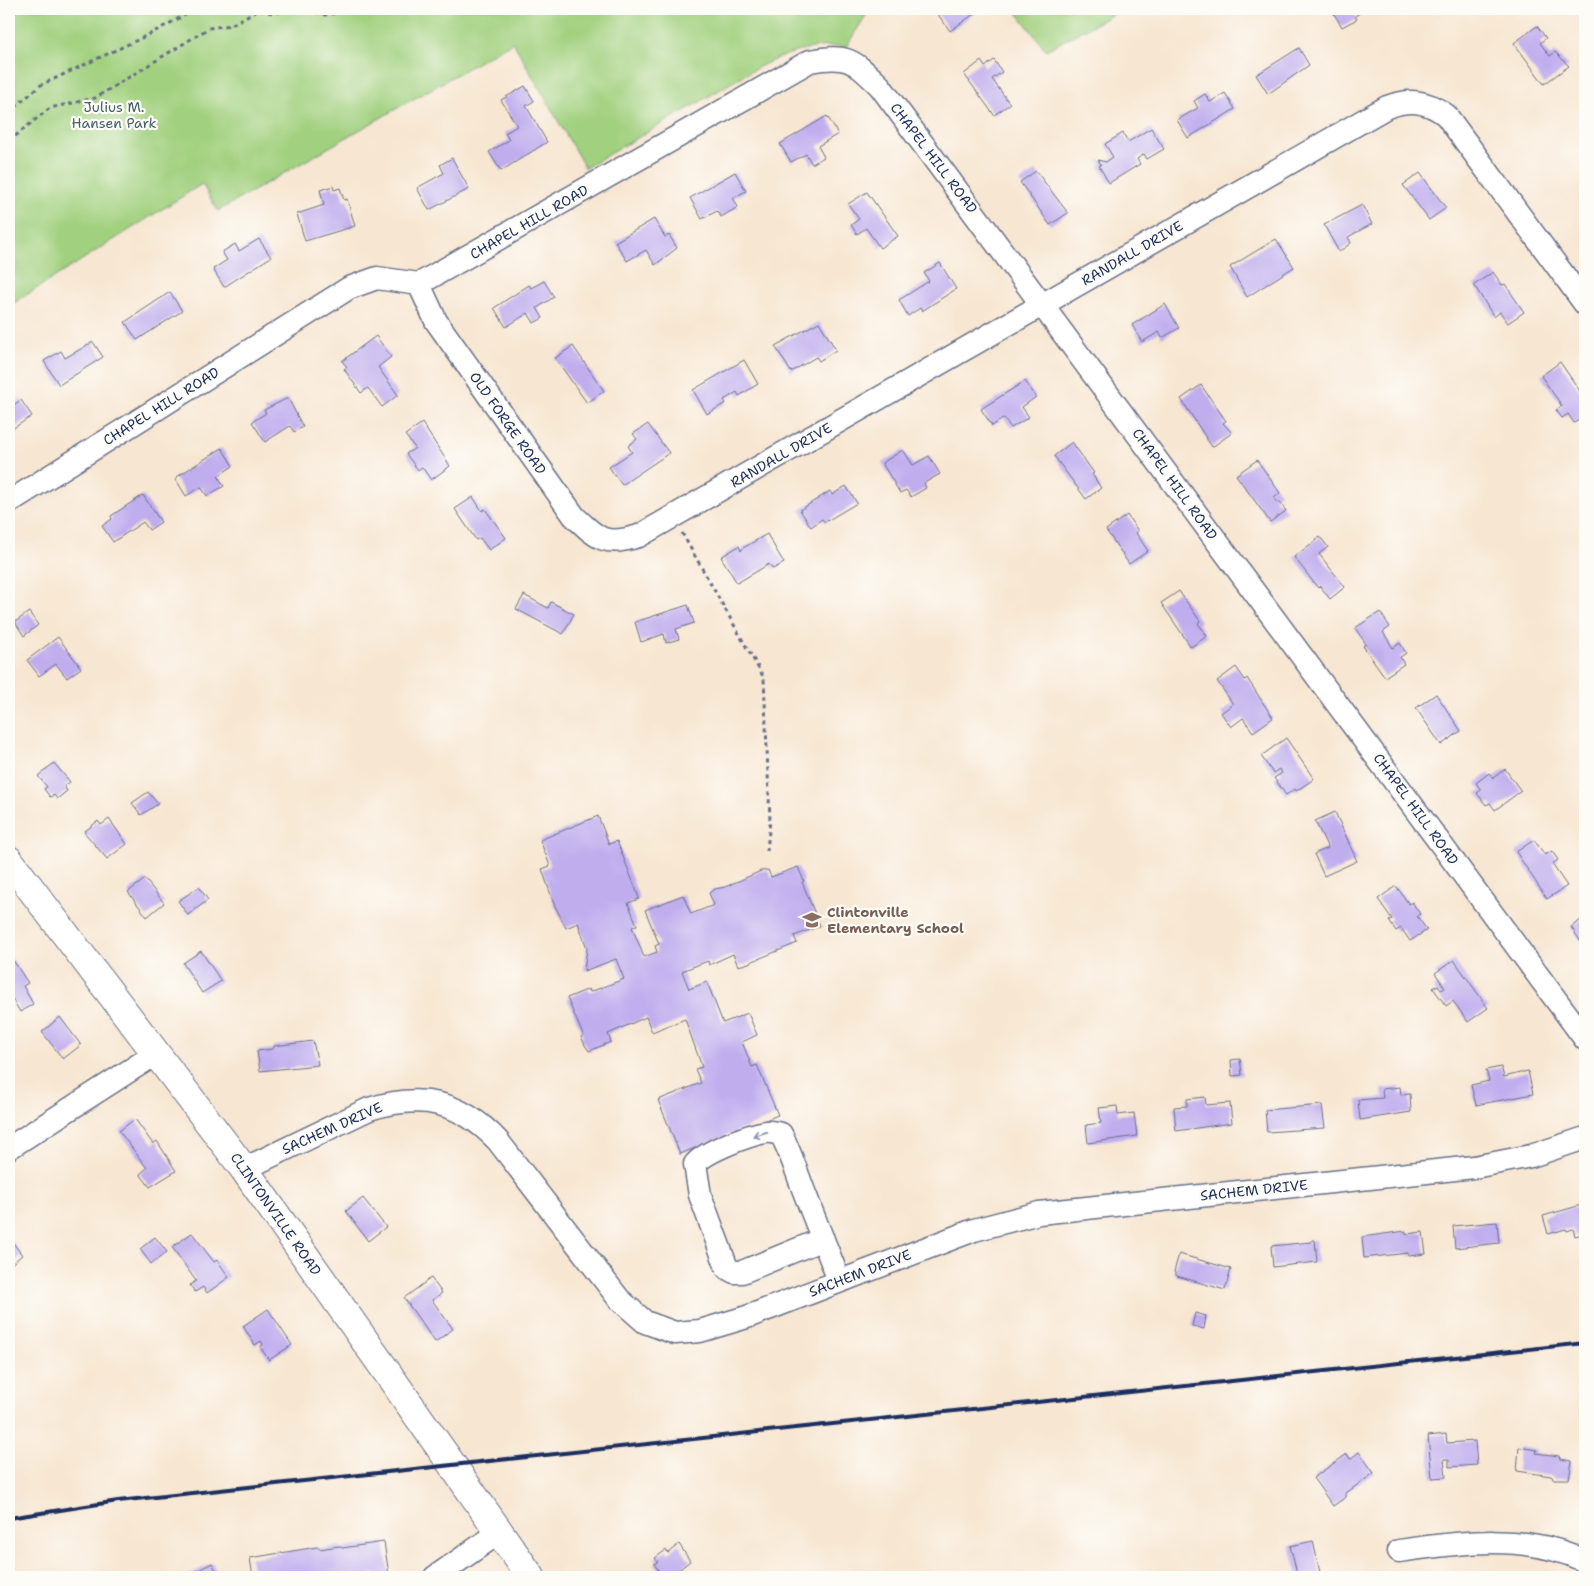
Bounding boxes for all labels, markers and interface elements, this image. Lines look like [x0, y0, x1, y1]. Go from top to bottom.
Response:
park label: Julius M. Hansen Park [71, 98, 157, 132]
street label: CHAPEL HILL ROAD [887, 99, 981, 217]
street label: CHAPEL HILL ROAD [467, 181, 591, 263]
street label: RANDALL DRIVE [1078, 216, 1186, 289]
street label: CHAPEL HILL ROAD [100, 363, 222, 449]
street label: OLD FORGE ROAD [466, 368, 550, 478]
street label: RANDALL DRIVE [727, 418, 835, 491]
street label: CHAPEL HILL ROAD [1128, 425, 1222, 543]
street label: CHAPEL HILL ROAD [1369, 750, 1463, 868]
place label: Clintonville Elementary School [827, 903, 964, 937]
school or university icon: Clintonville Elementary School [801, 909, 823, 931]
street label: SACHEM DRIVE [279, 1098, 385, 1158]
one-way arrow [753, 1130, 768, 1139]
street label: CLINTONVILLE ROAD [227, 1149, 325, 1279]
street label: SACHEM DRIVE [1199, 1175, 1309, 1205]
street label: SACHEM DRIVE [806, 1245, 914, 1301]

